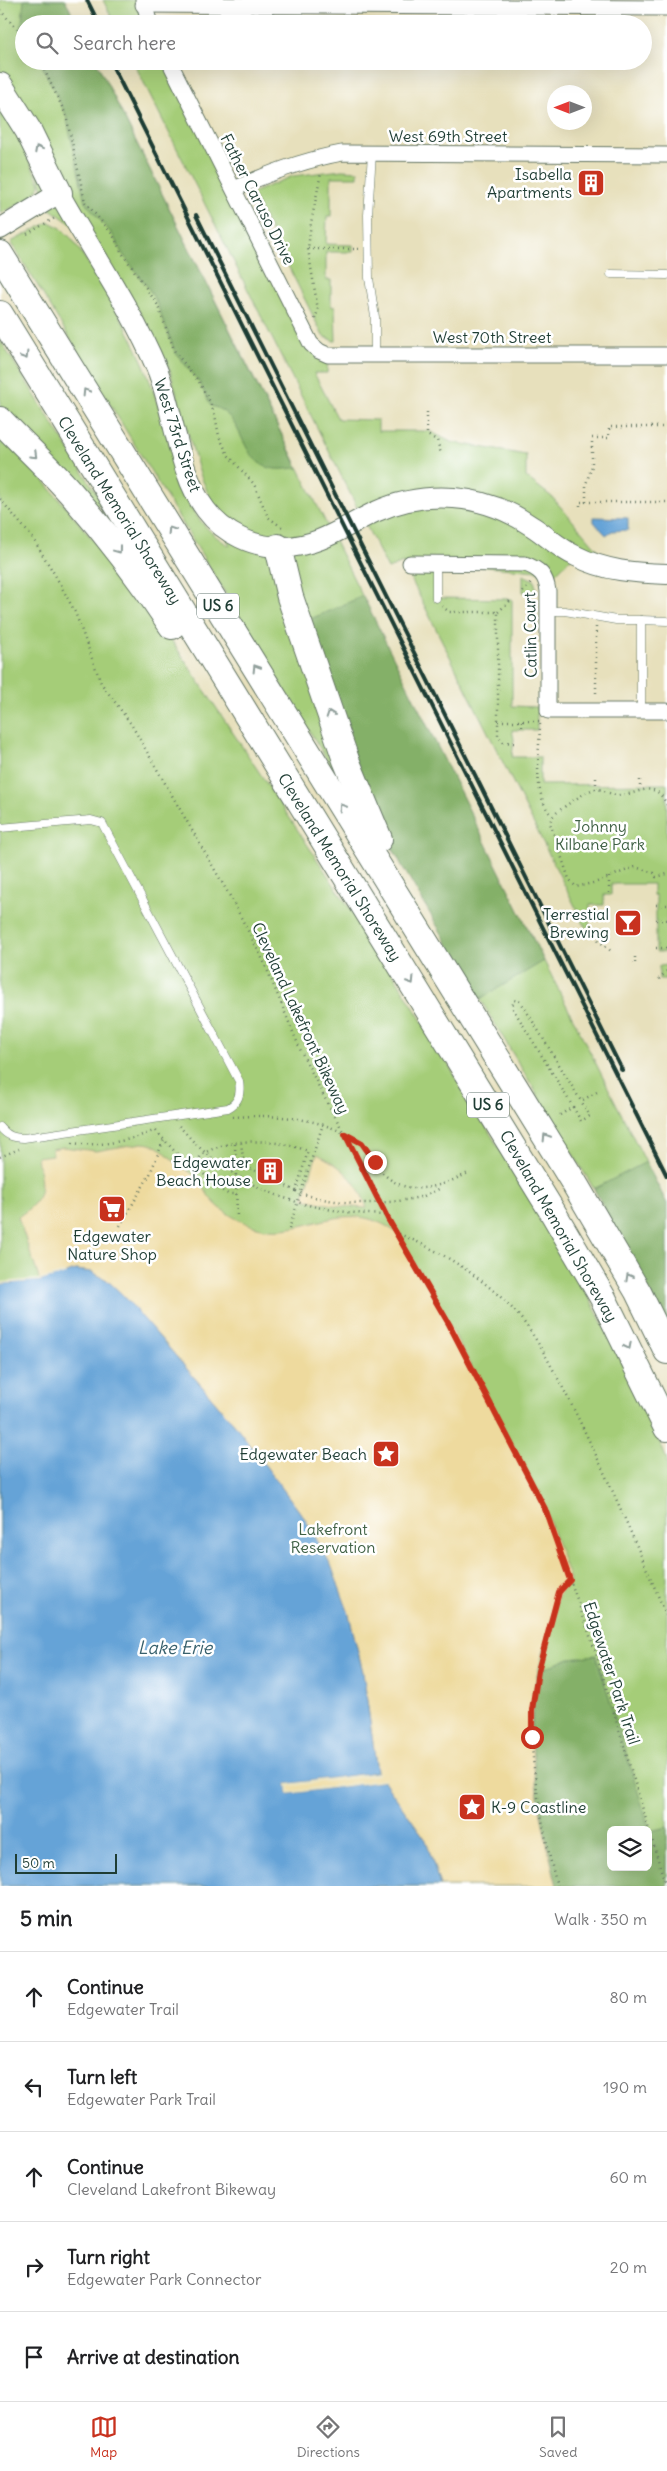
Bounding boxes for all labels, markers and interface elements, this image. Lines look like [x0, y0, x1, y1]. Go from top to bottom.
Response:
search box [15, 15, 652, 70]
icon: search [33, 29, 61, 57]
text: Search here [73, 31, 176, 55]
north arrow [547, 85, 592, 130]
street label: West 69th Street [389, 126, 508, 146]
street label: Father Caruso Drive [216, 130, 300, 268]
one-way arrow [34, 145, 44, 154]
place label: Isabella Apartments [487, 164, 572, 202]
building icon: Isabella Apartments [576, 168, 606, 198]
street label: West 70th Street [433, 327, 552, 347]
one-way arrow [19, 350, 29, 359]
street label: West 73rd Street [150, 376, 206, 495]
one-way arrow [82, 388, 92, 397]
street label: Cleveland Memorial Shoreway [54, 412, 186, 608]
one-way arrow [29, 449, 38, 458]
one-way arrow [168, 527, 177, 536]
one-way arrow [112, 544, 121, 553]
street label: Catlin Court [519, 591, 541, 678]
road number: US 6 [197, 594, 239, 618]
one-way arrow [253, 665, 263, 674]
one-way arrow [326, 710, 336, 718]
street label: Cleveland Memorial Shoreway [274, 769, 406, 965]
one-way arrow [338, 803, 348, 812]
park label: Johnny Kilbane Park [555, 816, 645, 854]
place label: Terrestial Brewing [543, 904, 609, 942]
bar icon: Terrestial Brewing [613, 908, 643, 938]
street label: Cleveland Lakefront Bikeway [248, 919, 354, 1117]
one-way arrow [404, 976, 414, 985]
road number: US 6 [467, 1092, 509, 1118]
street label: Cleveland Memorial Shoreway [496, 1127, 622, 1325]
one-way arrow [542, 1134, 552, 1143]
route end [364, 1151, 387, 1174]
place label: Edgewater Beach House [156, 1152, 251, 1190]
building icon: Edgewater Beach House [255, 1156, 285, 1186]
supermarket icon: Edgewater Nature Shop [97, 1194, 127, 1224]
place label: Edgewater Nature Shop [67, 1226, 157, 1264]
one-way arrow [625, 1273, 635, 1282]
one-way arrow [622, 1341, 632, 1350]
place icon: Edgewater Beach [371, 1439, 401, 1469]
place label: Edgewater Beach [239, 1444, 367, 1464]
park label: Lakefront Reservation [291, 1519, 375, 1557]
street label: Edgewater Park Trail [579, 1599, 645, 1747]
water label: Lake Erie [138, 1636, 214, 1659]
route start [521, 1726, 544, 1749]
place icon: K-9 Coastline [457, 1792, 487, 1822]
place label: K-9 Coastline [491, 1797, 586, 1817]
map controls [607, 1826, 652, 1871]
button: layers [607, 1826, 652, 1871]
scale bar [15, 1851, 118, 1874]
text: 50 m [22, 1854, 55, 1872]
text: 5 min [20, 1905, 72, 1932]
text: Walk · 350 m [554, 1909, 647, 1929]
text: Continue [67, 1975, 144, 1999]
icon: ahead [20, 1983, 48, 2011]
text: 80 m [609, 1987, 647, 2007]
text: Edgewater Trail [67, 1999, 179, 2019]
text: Turn left [67, 2065, 137, 2089]
icon: left [20, 2073, 48, 2101]
text: 190 m [603, 2077, 647, 2097]
text: Edgewater Park Trail [67, 2089, 216, 2109]
text: Continue [67, 2155, 144, 2179]
icon: ahead [20, 2163, 48, 2191]
text: 60 m [609, 2167, 647, 2187]
text: Cleveland Lakefront Bikeway [67, 2179, 276, 2199]
text: Turn right [67, 2245, 150, 2269]
icon: right [20, 2253, 48, 2281]
text: 20 m [610, 2257, 647, 2277]
text: Edgewater Park Connector [67, 2269, 261, 2289]
icon: arrive [20, 2343, 48, 2371]
text: Arrive at destination [67, 2345, 240, 2369]
tab: Map [90, 2413, 118, 2461]
tab: Directions [297, 2413, 360, 2461]
tab: Saved [539, 2413, 577, 2461]

